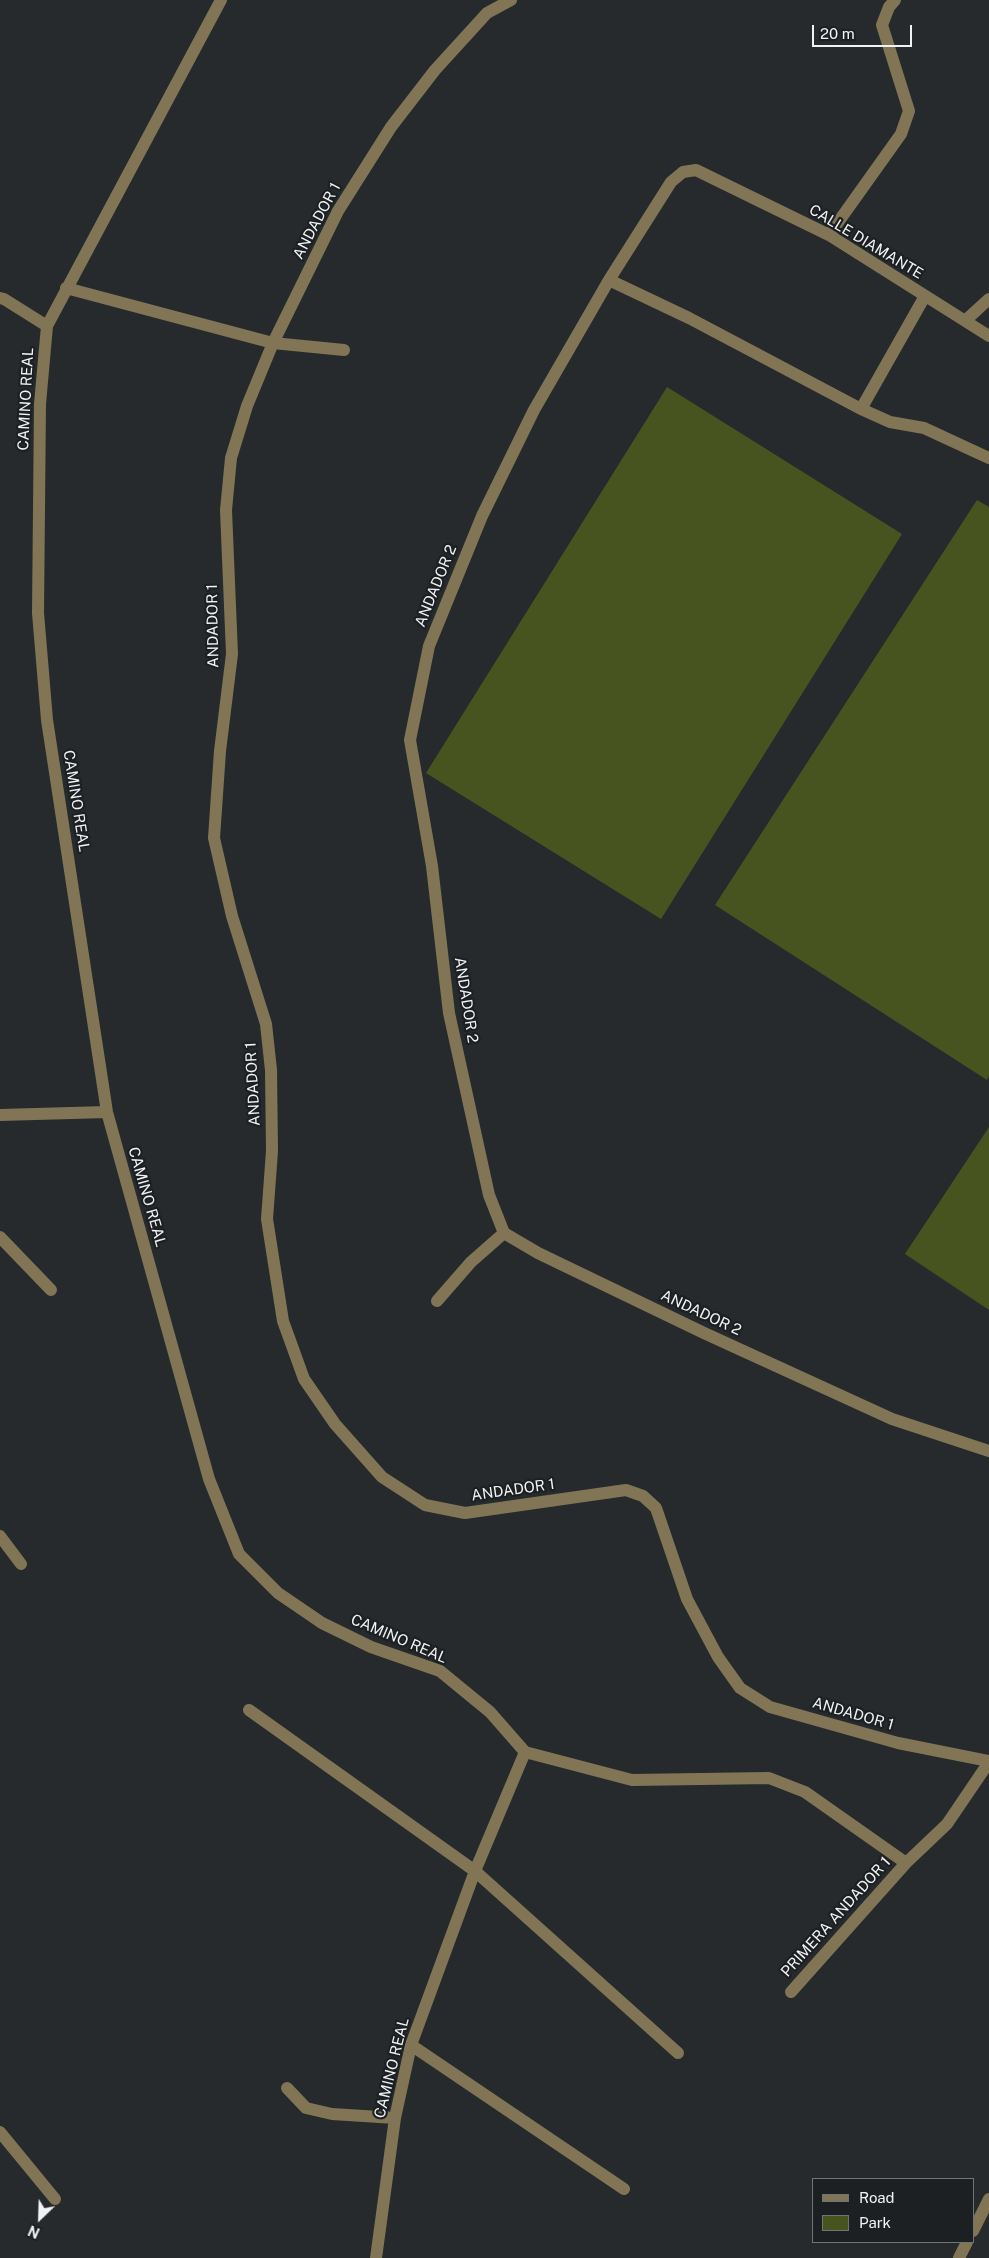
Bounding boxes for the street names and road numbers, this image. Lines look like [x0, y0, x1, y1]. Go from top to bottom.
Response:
street label: ANDADOR 1 [289, 180, 345, 262]
street label: CALLE DIAMANTE [806, 201, 926, 283]
street label: CAMINO REAL [14, 347, 38, 451]
street label: ANDADOR 2 [411, 542, 461, 630]
street label: ANDADOR 1 [203, 584, 223, 668]
street label: CAMINO REAL [59, 749, 93, 853]
street label: ANDADOR 2 [450, 956, 482, 1044]
street label: ANDADOR 1 [242, 1042, 264, 1126]
street label: CAMINO REAL [124, 1145, 170, 1249]
street label: ANDADOR 2 [658, 1287, 744, 1339]
street label: ANDADOR 1 [470, 1475, 556, 1505]
street label: CAMINO REAL [348, 1611, 450, 1667]
street label: ANDADOR 1 [810, 1694, 896, 1734]
street label: PRIMERA ANDADOR 1 [777, 1853, 895, 1981]
street label: CAMINO REAL [371, 2016, 413, 2120]

